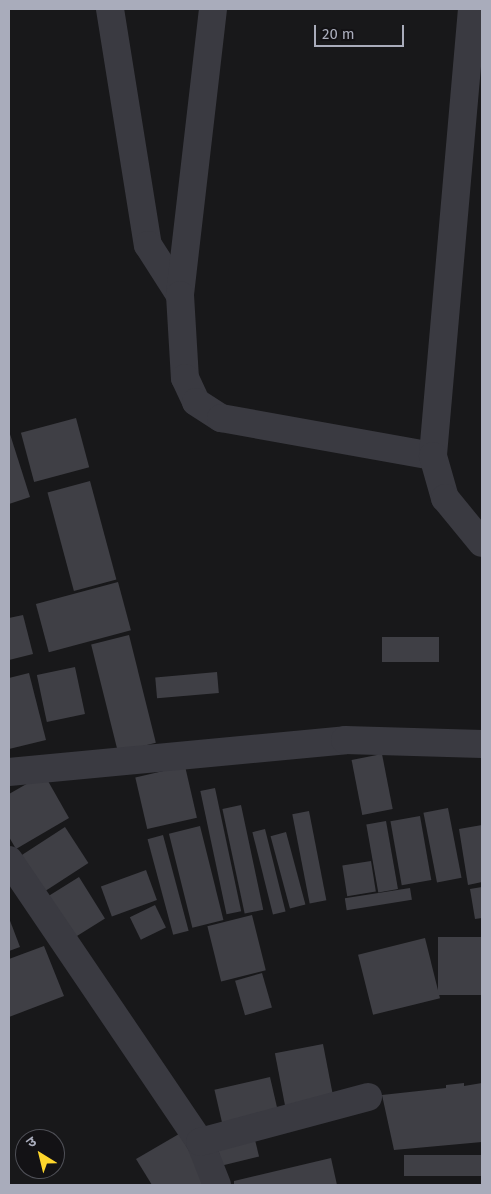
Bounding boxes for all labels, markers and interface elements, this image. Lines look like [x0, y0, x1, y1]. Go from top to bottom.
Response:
scale bar [316, 15, 406, 47]
text: 20 m [322, 25, 355, 43]
north arrow [15, 1129, 65, 1179]
text: उ [23, 1133, 40, 1152]

